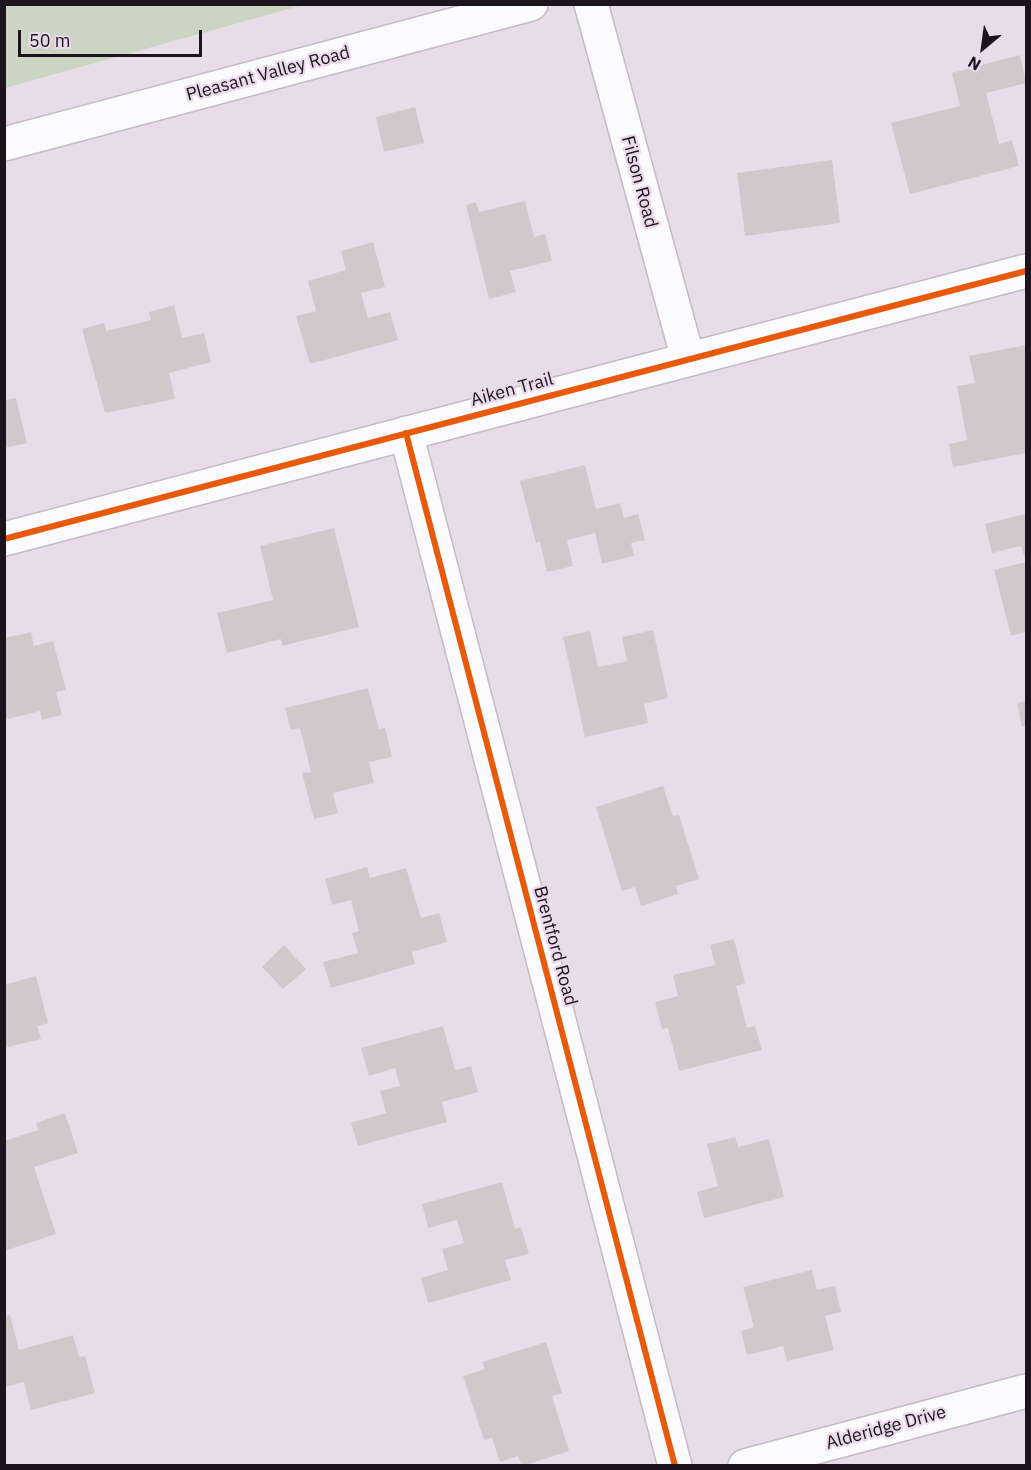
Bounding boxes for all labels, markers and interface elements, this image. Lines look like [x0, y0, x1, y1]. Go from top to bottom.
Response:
scale bar [21, 18, 206, 56]
north arrow [953, 18, 1013, 78]
text: 50 m [29, 29, 71, 52]
street label: Pleasant Valley Road [184, 42, 352, 106]
text: N [964, 52, 984, 75]
street label: Filson Road [616, 134, 662, 230]
street label: Aiken Trail [468, 369, 556, 411]
street label: Brentford Road [529, 884, 581, 1008]
street label: Alderidge Drive [824, 1402, 948, 1454]

